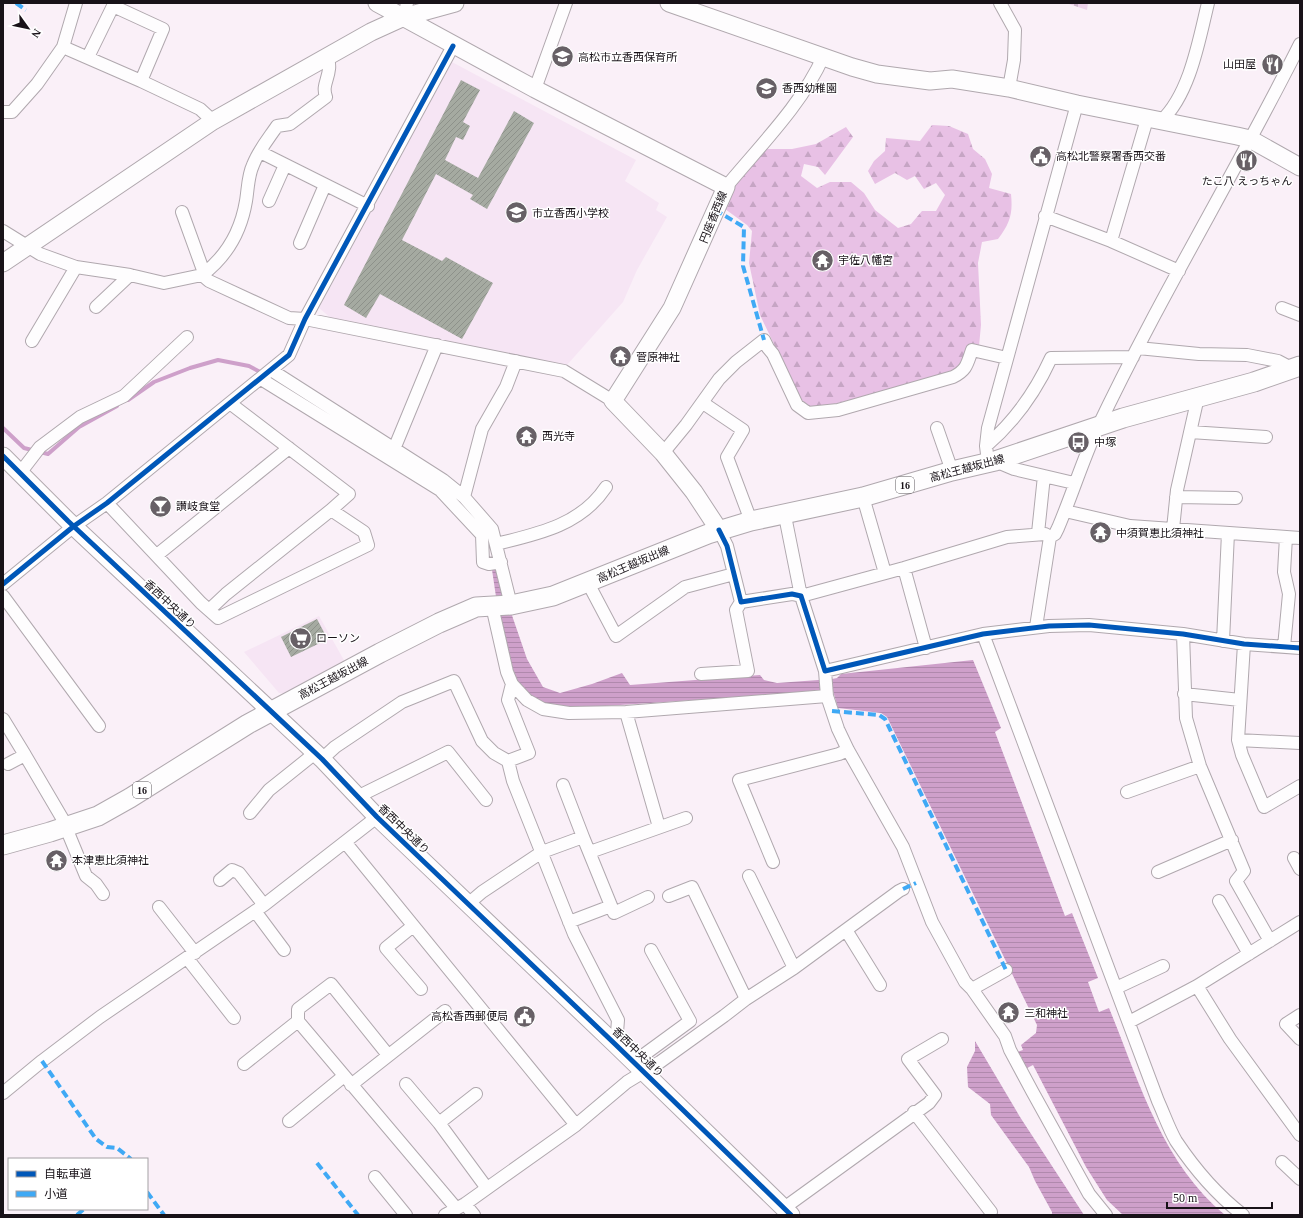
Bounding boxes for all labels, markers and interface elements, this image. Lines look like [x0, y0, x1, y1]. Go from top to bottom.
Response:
north arrow [8, 8, 48, 48]
text: N [29, 27, 44, 40]
school or university icon: 高松市立香西保育所 [549, 44, 575, 70]
place label: 高松市立香西保育所 [578, 51, 678, 63]
restaurant icon: 山田屋 [1259, 51, 1285, 77]
place label: 山田屋 [1223, 58, 1256, 70]
school or university icon: 香西幼稚園 [754, 75, 780, 101]
place label: 香西幼稚園 [782, 82, 837, 94]
public building icon: 高松北警察署香西交番 [1027, 143, 1053, 169]
restaurant icon: たこ八 えっちゃん [1234, 148, 1260, 174]
place label: 高松北警察署香西交番 [1056, 150, 1166, 162]
place label: たこ八 えっちゃん [1202, 175, 1292, 187]
street label: 円座香西線 [697, 189, 729, 245]
school or university icon: 市立香西小学校 [503, 200, 529, 226]
place label: 市立香西小学校 [532, 207, 609, 219]
temple icon: 宇佐八幡宮 [810, 247, 836, 273]
place label: 宇佐八幡宮 [838, 254, 893, 266]
temple icon: 菅原神社 [608, 344, 634, 370]
place label: 菅原神社 [636, 351, 680, 363]
temple icon: 西光寺 [514, 423, 540, 449]
bus stop icon: 中塚 [1065, 429, 1091, 455]
place label: 西光寺 [542, 430, 575, 442]
place label: 中塚 [1094, 436, 1116, 448]
street label: 高松王越坂出線 [928, 452, 1006, 484]
road number: 16 [896, 477, 914, 493]
bar icon: 讃岐食堂 [147, 493, 173, 519]
place label: 讃岐食堂 [176, 500, 220, 512]
temple icon: 中須賀恵比須神社 [1087, 520, 1113, 546]
place label: 中須賀恵比須神社 [1116, 527, 1204, 539]
street label: 高松王越坂出線 [595, 543, 671, 585]
street label: 香西中央通り [142, 577, 198, 631]
supermarket icon: ローソン [288, 625, 314, 651]
place label: ローソン [316, 632, 360, 644]
street label: 高松王越坂出線 [296, 655, 370, 701]
road number: 16 [133, 782, 151, 798]
street label: 香西中央通り [376, 802, 432, 856]
temple icon: 本津恵比須神社 [43, 847, 69, 873]
place label: 本津恵比須神社 [72, 854, 149, 866]
temple icon: 三和神社 [996, 1000, 1022, 1026]
public building icon: 高松香西郵便局 [511, 1003, 537, 1029]
place label: 三和神社 [1024, 1007, 1068, 1019]
place label: 高松香西郵便局 [431, 1010, 508, 1022]
street label: 香西中央通り [610, 1025, 666, 1079]
legend [8, 1158, 148, 1210]
text: 自転車道 [44, 1167, 92, 1181]
scale bar [1167, 1184, 1272, 1210]
text: 小道 [44, 1187, 68, 1201]
text: 50 m [1173, 1191, 1198, 1205]

